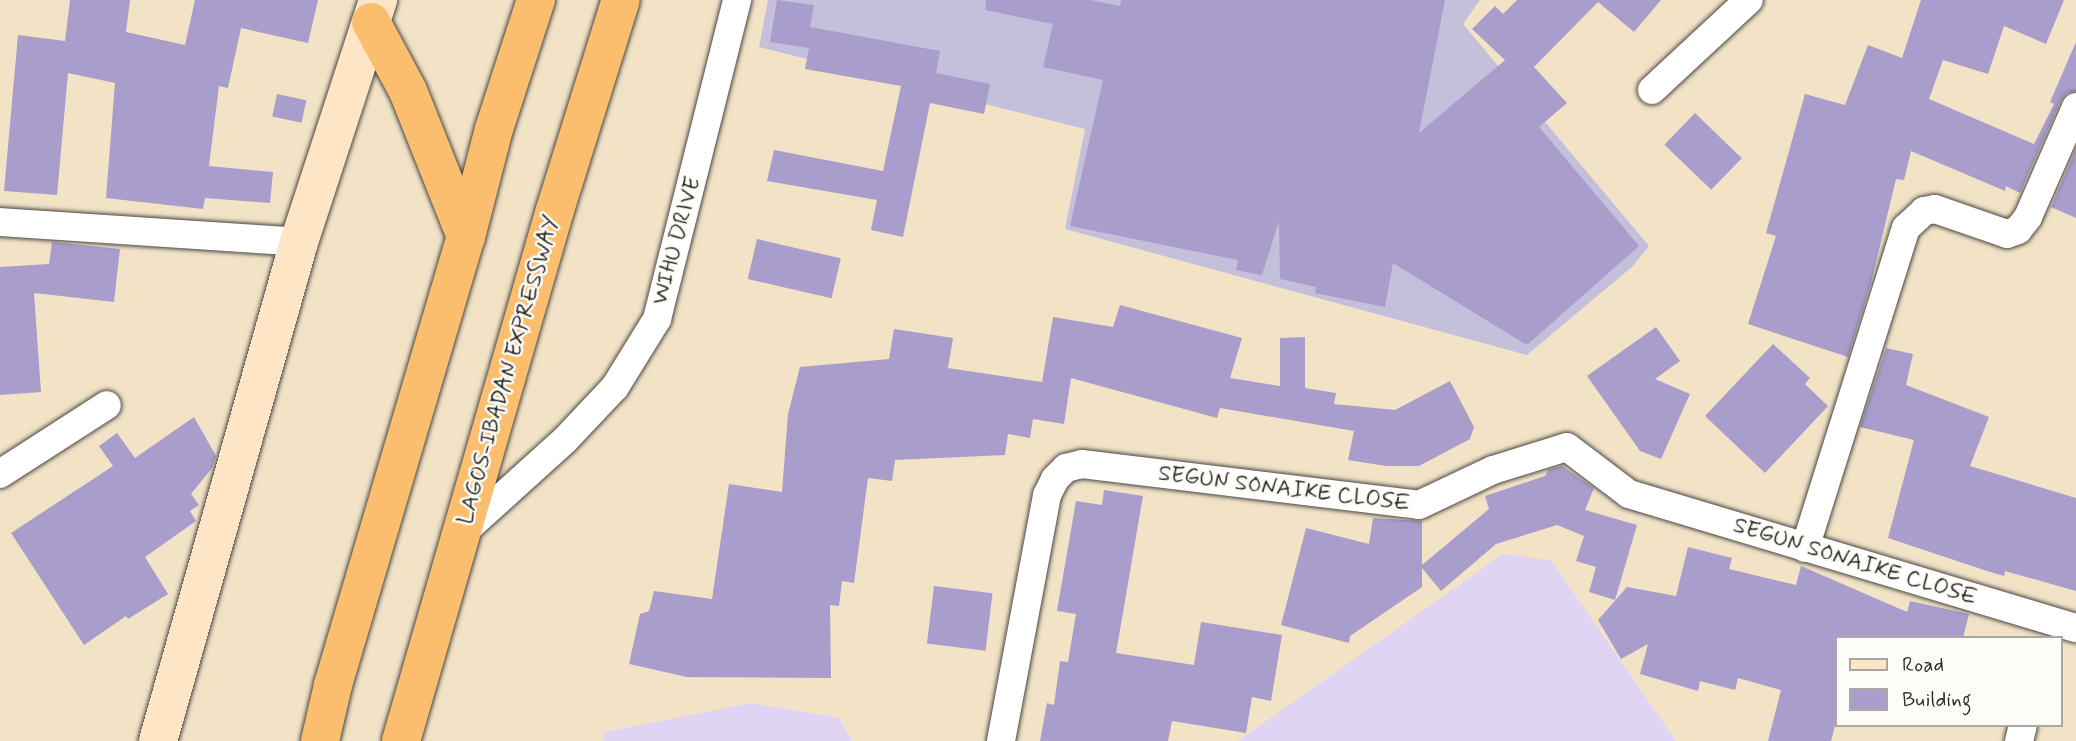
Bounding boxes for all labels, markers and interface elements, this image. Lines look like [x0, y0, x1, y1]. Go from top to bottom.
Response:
street label: WIHU DRIVE [645, 169, 709, 313]
street label: LAGOS-IBADAN EXPRESSWAY [452, 212, 566, 528]
street label: SEGUN SONAIKE CLOSE [1159, 460, 1409, 518]
street label: SEGUN SONAIKE CLOSE [1732, 513, 1978, 611]
legend [1834, 636, 2062, 727]
text: Road [1902, 651, 1944, 679]
text: Building [1902, 686, 1972, 714]

